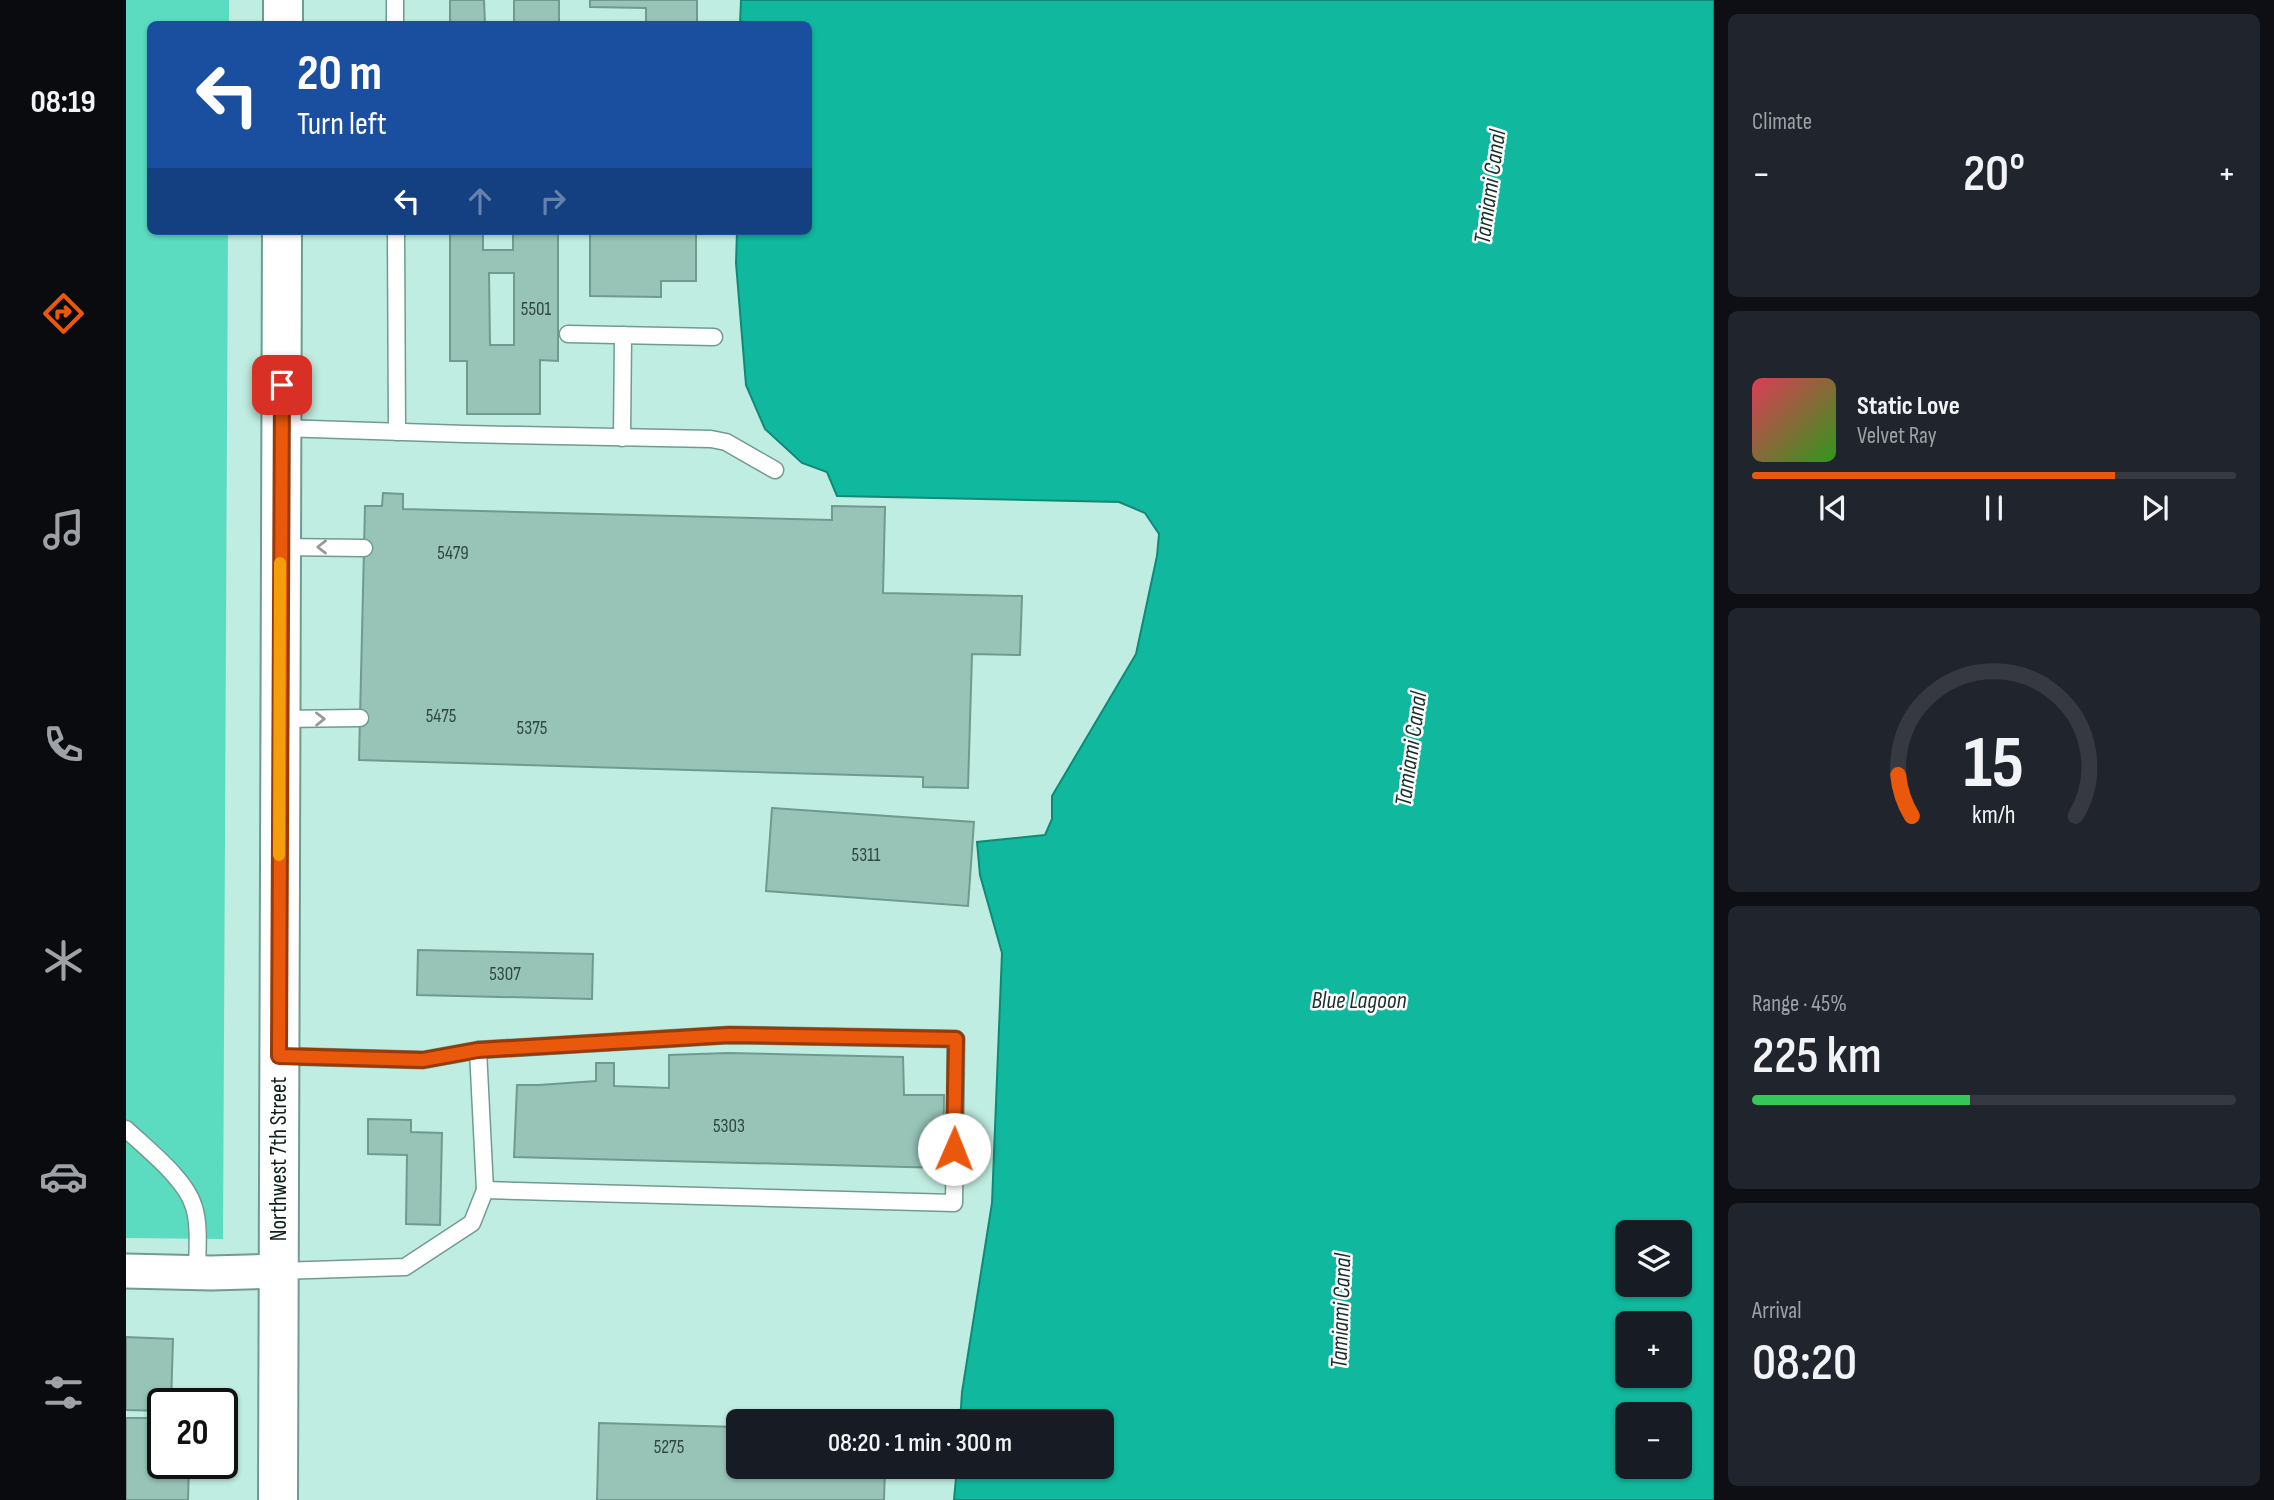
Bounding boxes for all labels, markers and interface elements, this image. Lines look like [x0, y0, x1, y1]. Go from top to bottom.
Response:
text: 20 m [297, 45, 382, 104]
icon: left [182, 49, 273, 140]
text: 08:19 [30, 83, 96, 122]
text: Turn left [297, 105, 387, 144]
text: Climate [1752, 108, 1812, 136]
water label: Tamiami Canal [1468, 127, 1512, 246]
text: 20° [1963, 143, 2025, 206]
text: − [1752, 152, 1771, 197]
text: + [2217, 152, 2236, 197]
icon: left [388, 182, 426, 220]
icon: ahead [461, 182, 499, 220]
icon: right [534, 182, 572, 220]
icon: directions [39, 289, 88, 338]
house number: 5501 [521, 298, 552, 321]
pin [252, 355, 312, 415]
icon: arrive [263, 366, 301, 404]
text: Static Love [1857, 391, 1960, 422]
text: Velvet Ray [1857, 422, 1937, 450]
icon: previous [1814, 489, 1852, 527]
icon: pause [1975, 489, 2013, 527]
icon: next [2136, 489, 2174, 527]
icon: music [39, 505, 88, 554]
one-way arrow [316, 539, 327, 555]
house number: 5479 [437, 542, 469, 565]
water label: Tamiami Canal [1389, 689, 1433, 808]
house number: 5475 [426, 705, 456, 728]
one-way arrow [315, 711, 325, 727]
house number: 5375 [517, 717, 547, 740]
icon: phone [39, 720, 88, 769]
text: 15 [1964, 720, 2024, 808]
text: km/h [1972, 800, 2016, 831]
house number: 5311 [852, 844, 881, 867]
icon: climate [39, 936, 88, 985]
house number: 5307 [489, 963, 521, 986]
water label: Blue Lagoon [1311, 986, 1407, 1015]
text: Range · 45% [1752, 990, 1847, 1018]
text: 225 km [1752, 1025, 1882, 1088]
street label: Northwest 7th Street [265, 1077, 293, 1241]
position arrow [917, 1112, 991, 1186]
house number: 5303 [713, 1115, 745, 1138]
icon: car [39, 1152, 88, 1201]
map controls [1615, 1220, 1692, 1479]
button: layers [1615, 1220, 1692, 1297]
water label: Tamiami Canal [1324, 1252, 1358, 1369]
text: Arrival [1752, 1297, 1801, 1325]
button: + [1615, 1311, 1692, 1388]
text: 08:20 [1752, 1332, 1857, 1395]
icon: filters [39, 1368, 88, 1417]
speed limit sign: 20 [147, 1388, 238, 1479]
button: − [1615, 1402, 1692, 1479]
text: 08:20 · 1 min · 300 m [828, 1428, 1012, 1459]
house number: 5275 [654, 1436, 684, 1459]

